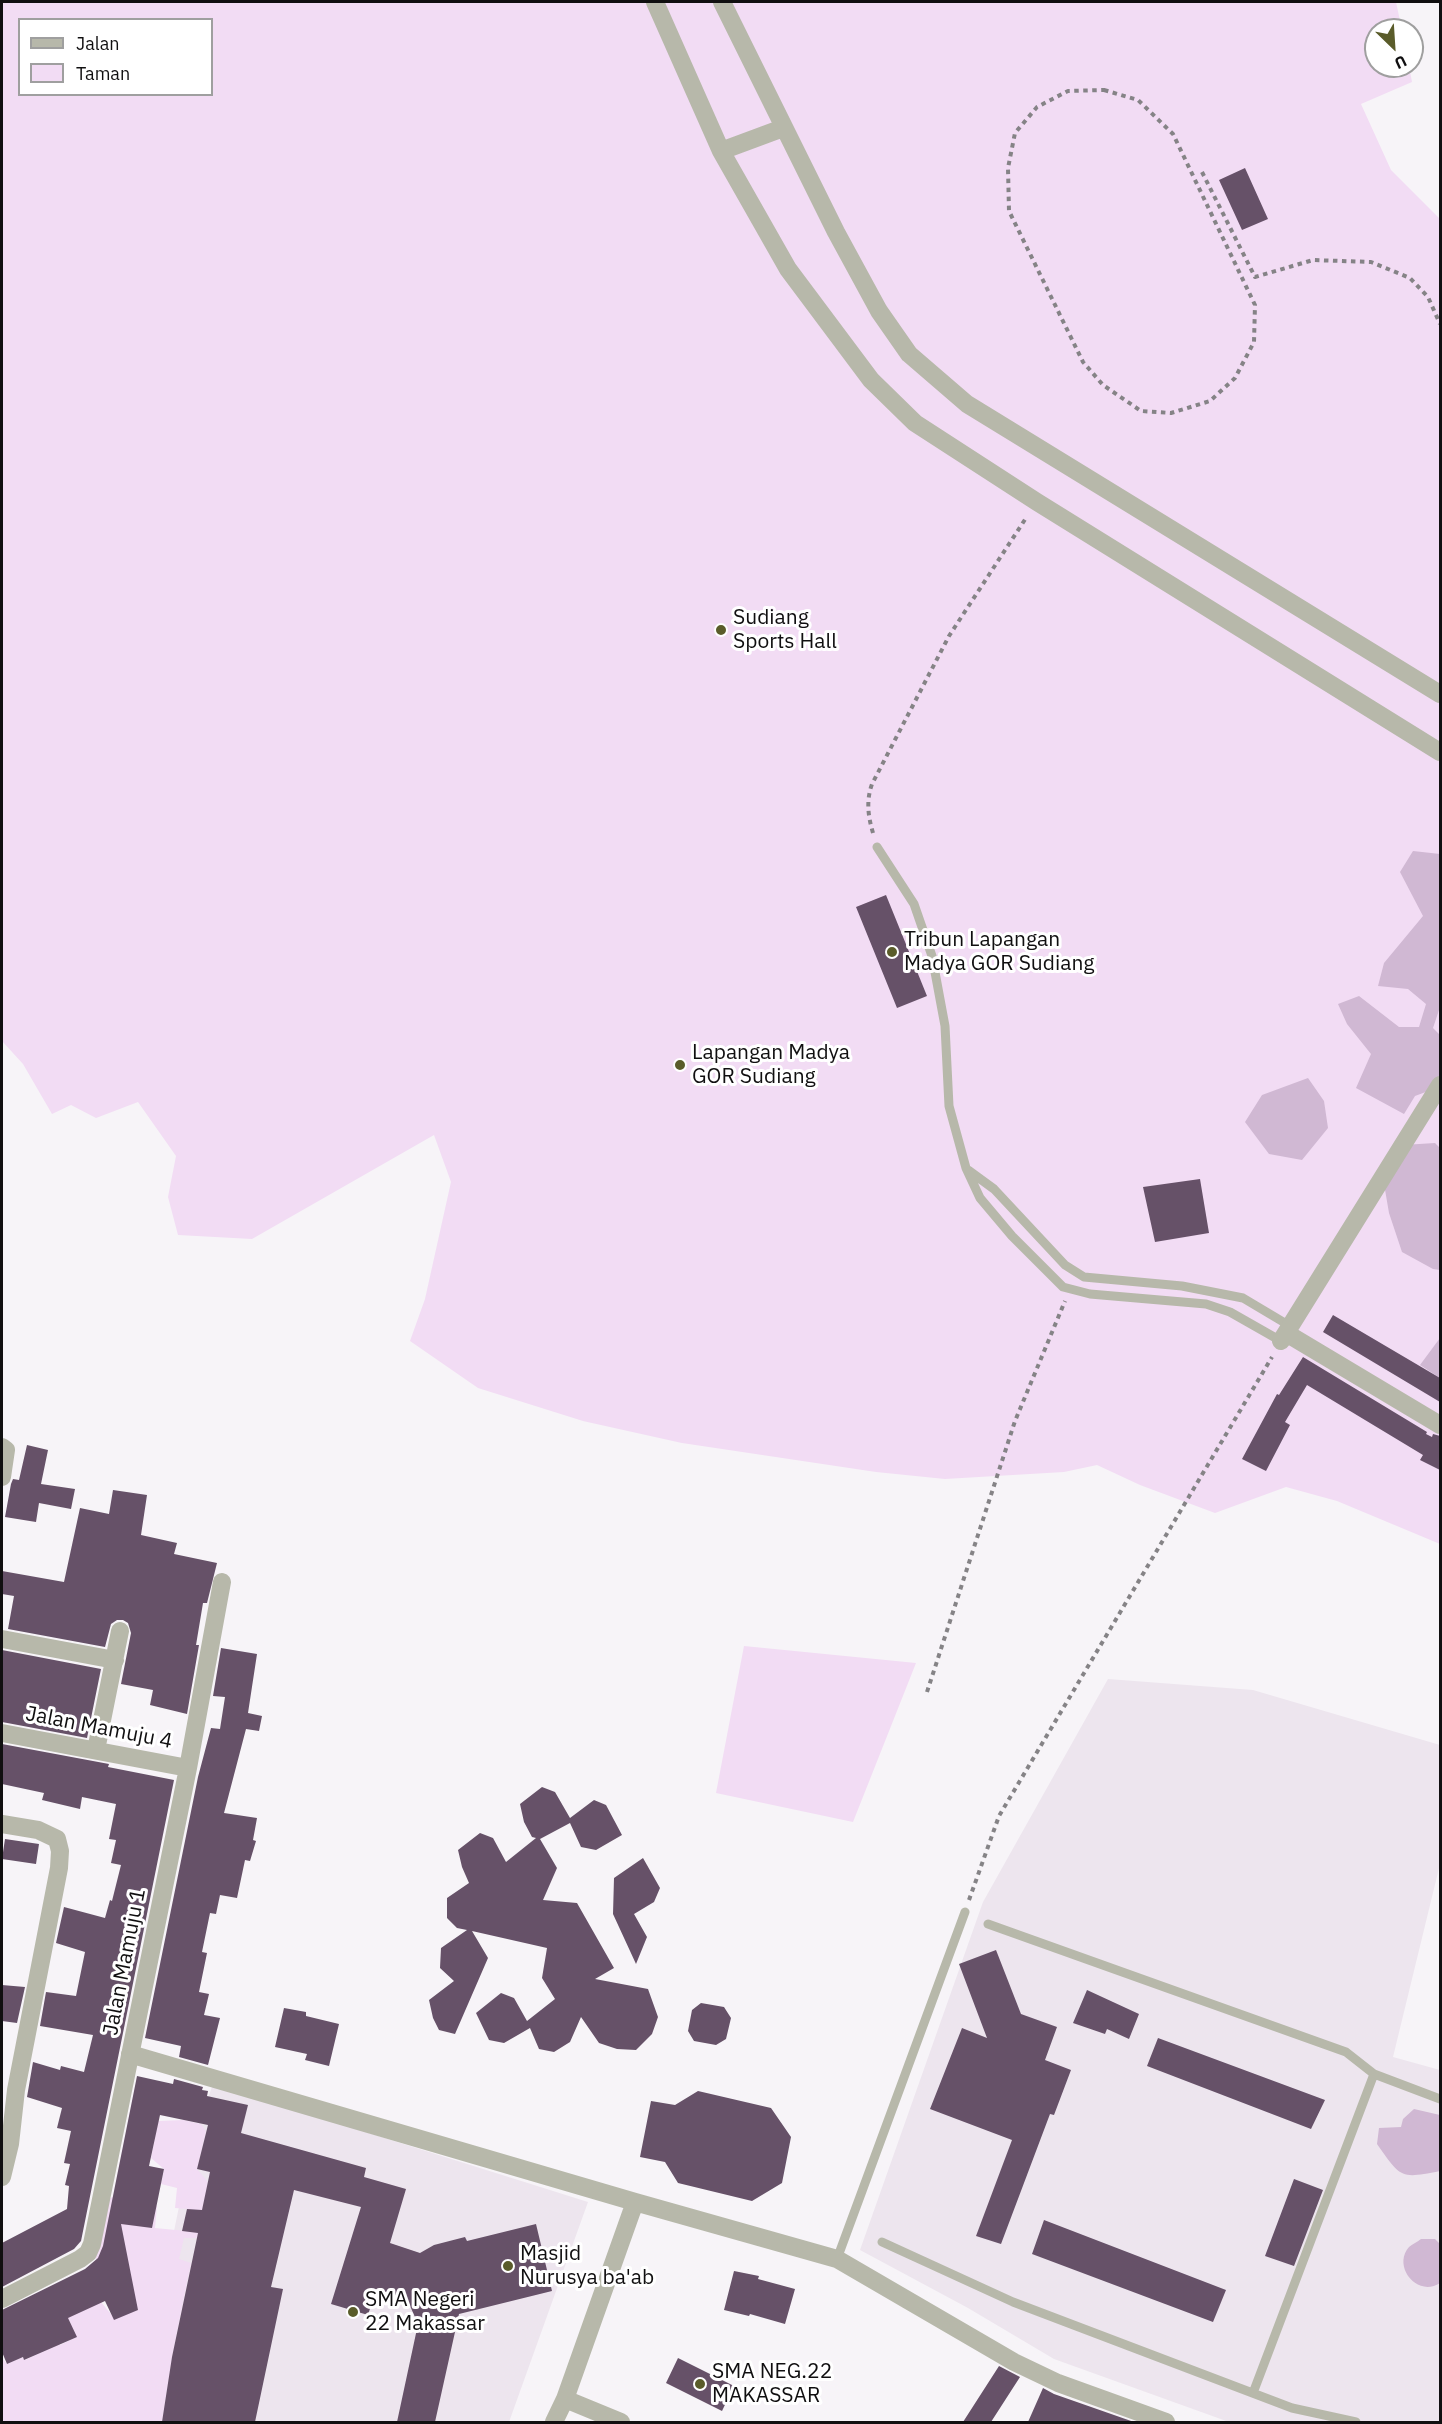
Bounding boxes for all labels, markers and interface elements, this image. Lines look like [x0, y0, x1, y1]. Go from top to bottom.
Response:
legend [18, 18, 213, 96]
north arrow [1364, 18, 1424, 78]
text: Jalan [76, 32, 120, 55]
text: U [1392, 51, 1410, 74]
text: Taman [76, 62, 130, 85]
place label: Sudiang Sports Hall [733, 605, 837, 655]
marker: Sudiang Sports Hall [714, 623, 728, 637]
place label: Tribun Lapangan Madya GOR Sudiang [904, 927, 1094, 977]
marker: Tribun Lapangan Madya GOR Sudiang [885, 945, 899, 959]
place label: Lapangan Madya GOR Sudiang [692, 1040, 850, 1090]
marker: Lapangan Madya GOR Sudiang [673, 1058, 687, 1072]
street label: Jalan Mamuju 4 [23, 1701, 175, 1755]
street label: Jalan Mamuju 1 [98, 1886, 152, 2038]
place label: Masjid Nurusya ba'ab [520, 2241, 654, 2291]
marker: Masjid Nurusya ba'ab [501, 2259, 515, 2273]
place label: SMA Negeri 22 Makassar [365, 2287, 485, 2337]
marker: SMA Negeri 22 Makassar [346, 2305, 360, 2319]
place label: SMA NEG.22 MAKASSAR [712, 2359, 832, 2409]
marker: SMA NEG.22 MAKASSAR [693, 2377, 707, 2391]

